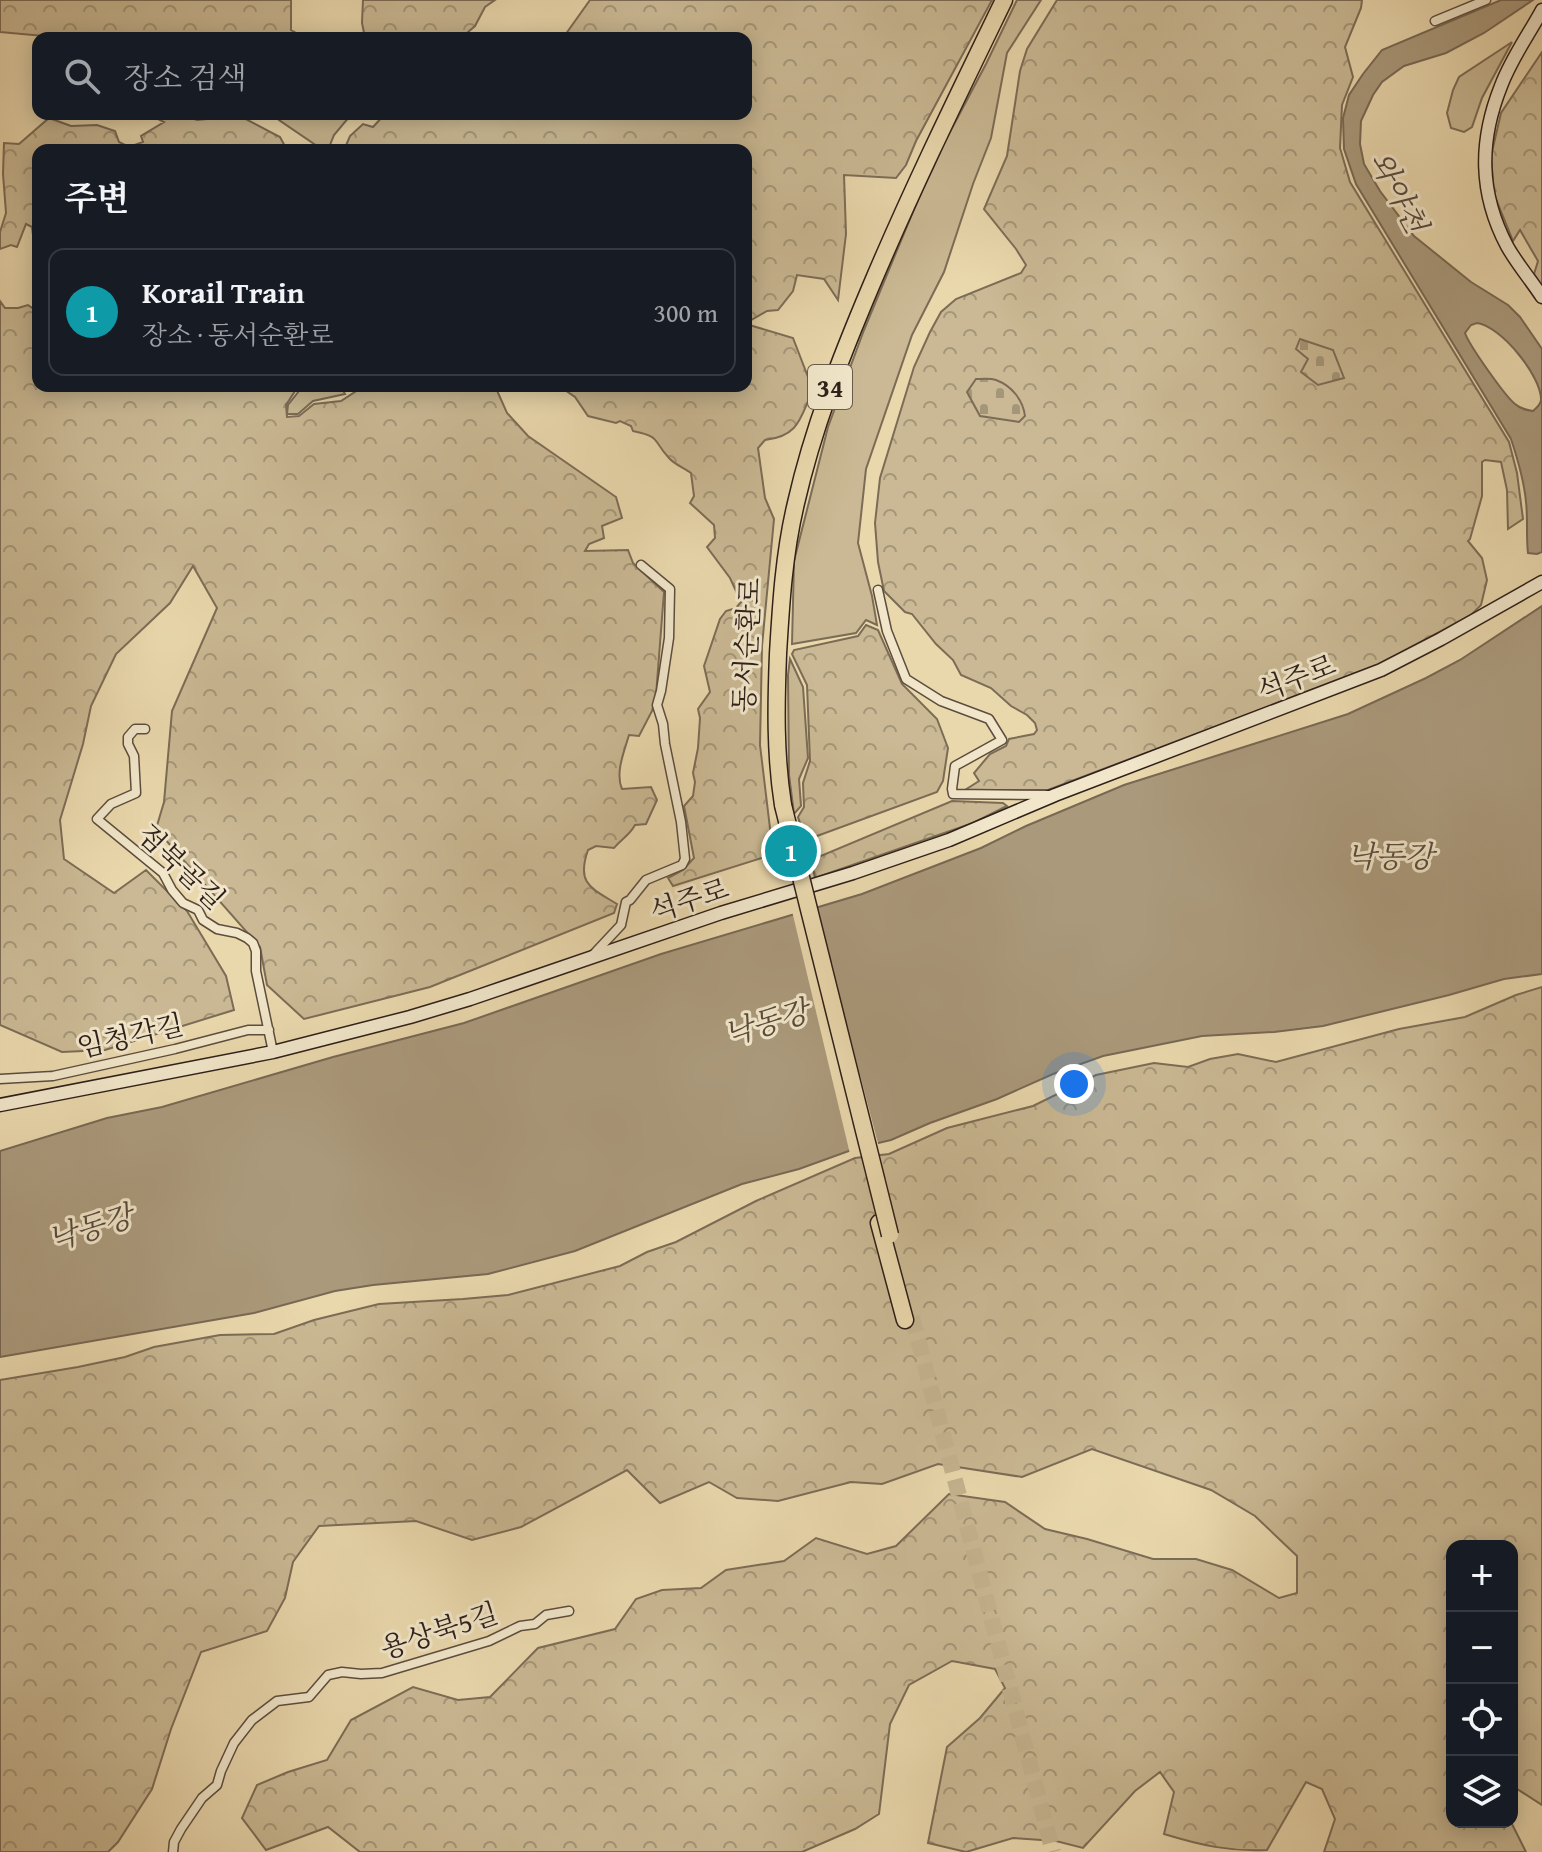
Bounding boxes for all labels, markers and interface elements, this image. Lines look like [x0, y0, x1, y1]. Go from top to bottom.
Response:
search box [32, 32, 752, 120]
icon: search [60, 54, 104, 98]
text: 장소 검색 [124, 55, 247, 99]
water label: 와야천 [1359, 143, 1440, 242]
text: 주변 [64, 173, 130, 222]
text: Korail Train [142, 270, 305, 314]
text: 1 [85, 293, 99, 332]
text: 300 m [653, 293, 718, 332]
text: 장소 · 동서순환로 [142, 315, 334, 354]
road number: 34 [808, 365, 852, 409]
street label: 동서순환로 [722, 576, 770, 714]
street label: 석주로 [1251, 643, 1341, 711]
street label: 점북골길 [129, 814, 235, 918]
pin: 1 [765, 821, 817, 881]
water label: 낙동강 [1347, 834, 1437, 878]
street label: 석주로 [644, 867, 734, 931]
water label: 낙동강 [718, 987, 818, 1056]
street label: 임청각길 [73, 1003, 187, 1067]
your location [1054, 1064, 1094, 1104]
water label: 낙동강 [42, 1192, 142, 1261]
map controls [1446, 1540, 1518, 1828]
button: + [1446, 1540, 1518, 1612]
street label: 용상북5길 [375, 1592, 503, 1668]
button: − [1446, 1612, 1518, 1684]
button: locate [1446, 1684, 1518, 1756]
button: layers [1446, 1756, 1518, 1828]

